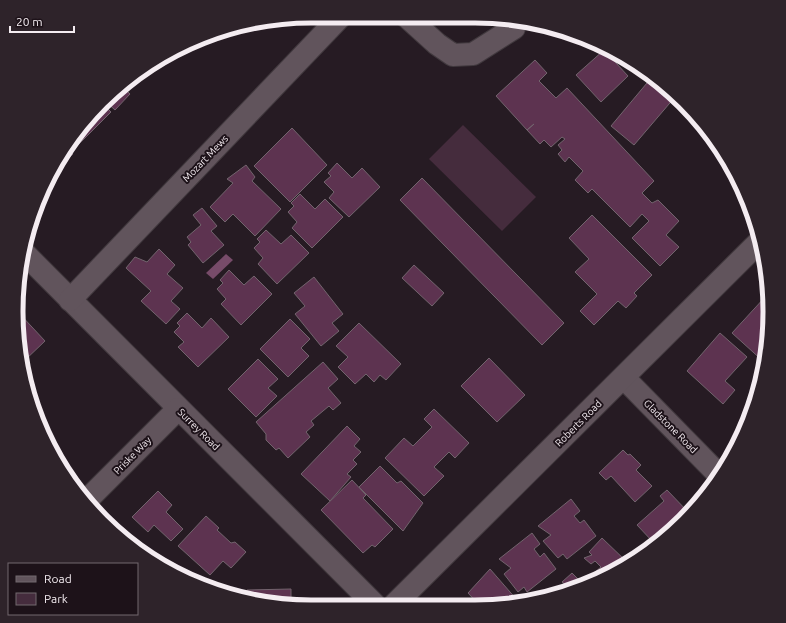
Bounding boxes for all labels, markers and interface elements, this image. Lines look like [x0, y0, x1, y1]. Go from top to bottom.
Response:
scale bar [10, 8, 74, 34]
text: 20 m [16, 15, 43, 28]
street label: Mozart Mews [180, 133, 230, 184]
street label: Gladstone Road [642, 397, 700, 455]
street label: Roberts Road [553, 398, 604, 449]
street label: Surrey Road [176, 406, 222, 453]
street label: Priske Way [111, 434, 153, 476]
legend [8, 563, 138, 615]
text: Road [44, 572, 72, 585]
text: Park [44, 592, 68, 605]

